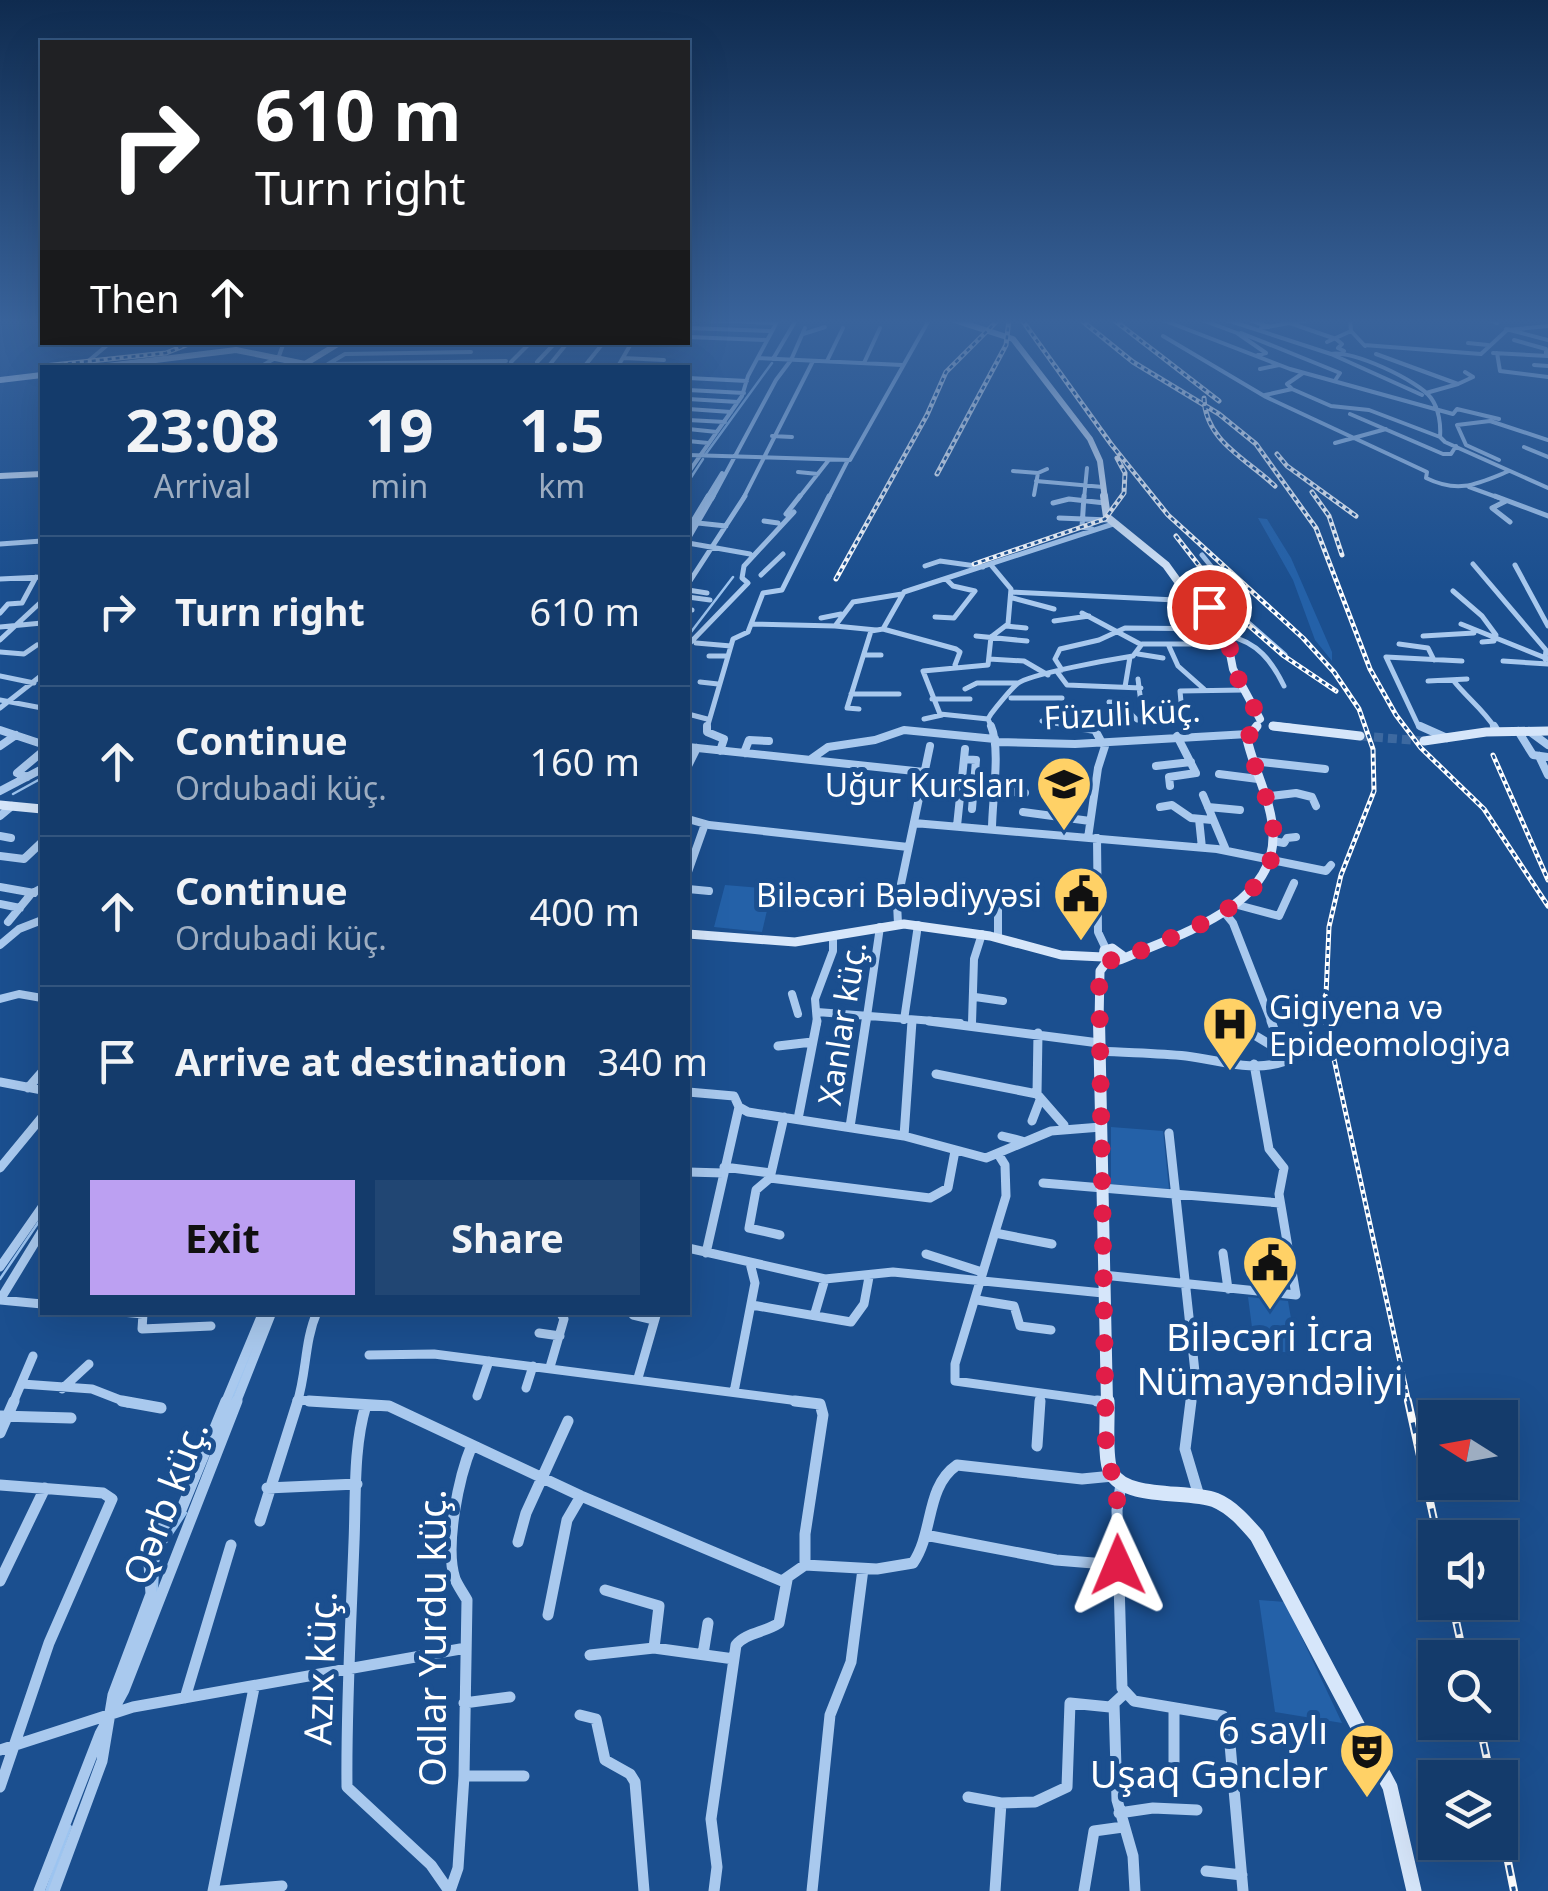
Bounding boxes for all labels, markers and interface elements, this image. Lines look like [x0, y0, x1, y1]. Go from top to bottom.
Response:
text: 610 m [255, 66, 462, 162]
icon: right [90, 80, 220, 210]
text: Turn right [255, 157, 466, 218]
icon: ahead [200, 270, 255, 325]
text: Then [90, 272, 180, 324]
text: 23:08 [125, 388, 280, 470]
text: 19 [365, 388, 434, 470]
text: 1.5 [519, 388, 605, 470]
text: Arrival [154, 464, 251, 507]
text: min [370, 464, 428, 507]
text: km [538, 464, 585, 507]
pin [1167, 565, 1252, 650]
icon: arrive [1182, 580, 1237, 635]
icon: right [90, 584, 145, 639]
text: Turn right [175, 585, 365, 637]
text: 610 m [529, 585, 640, 637]
street label: Füzuli küç. [1043, 687, 1201, 739]
text: Continue [175, 714, 348, 766]
icon: ahead [90, 734, 145, 789]
text: 160 m [529, 735, 640, 787]
school or university icon: Uğur Kursları [1034, 754, 1094, 833]
place label: Uğur Kursları [825, 763, 1025, 806]
text: Ordubadi küç. [175, 766, 387, 809]
text: Continue [175, 864, 348, 916]
public building icon: Biləcəri Bələdiyyəsi [1051, 864, 1111, 943]
place label: Biləcəri Bələdiyyəsi [756, 873, 1042, 916]
icon: ahead [90, 884, 145, 939]
text: 400 m [529, 885, 640, 937]
text: Ordubadi küç. [175, 916, 387, 959]
street label: Xanlar küç. [807, 938, 875, 1108]
place label: Gigiyena və Epideomologiya [1269, 985, 1511, 1065]
hospital icon: Gigiyena və Epideomologiya [1200, 994, 1260, 1073]
icon: arrive [90, 1034, 145, 1089]
text: Arrive at destination [175, 1035, 567, 1087]
text: 340 m [597, 1035, 708, 1087]
button: Exit [90, 1180, 355, 1295]
button: Share [375, 1180, 640, 1295]
public building icon: Biləcəri İcra Nümayəndəliyi [1240, 1233, 1300, 1312]
place label: Biləcəri İcra Nümayəndəliyi [1136, 1310, 1404, 1406]
north arrow [1418, 1400, 1518, 1500]
map controls [1418, 1400, 1518, 1860]
street label: Qərb küç. [109, 1412, 219, 1592]
street label: Odlar Yurdu küç. [405, 1489, 457, 1787]
position arrow [1066, 1513, 1170, 1617]
button: sound [1418, 1520, 1518, 1620]
street label: Azıx küç. [290, 1590, 348, 1746]
button: search [1418, 1640, 1518, 1740]
place label: 6 saylı Uşaq Gənclər [1090, 1703, 1328, 1799]
theatre icon: 6 saylı Uşaq Gənclər [1337, 1721, 1397, 1800]
button: layers [1418, 1760, 1518, 1860]

